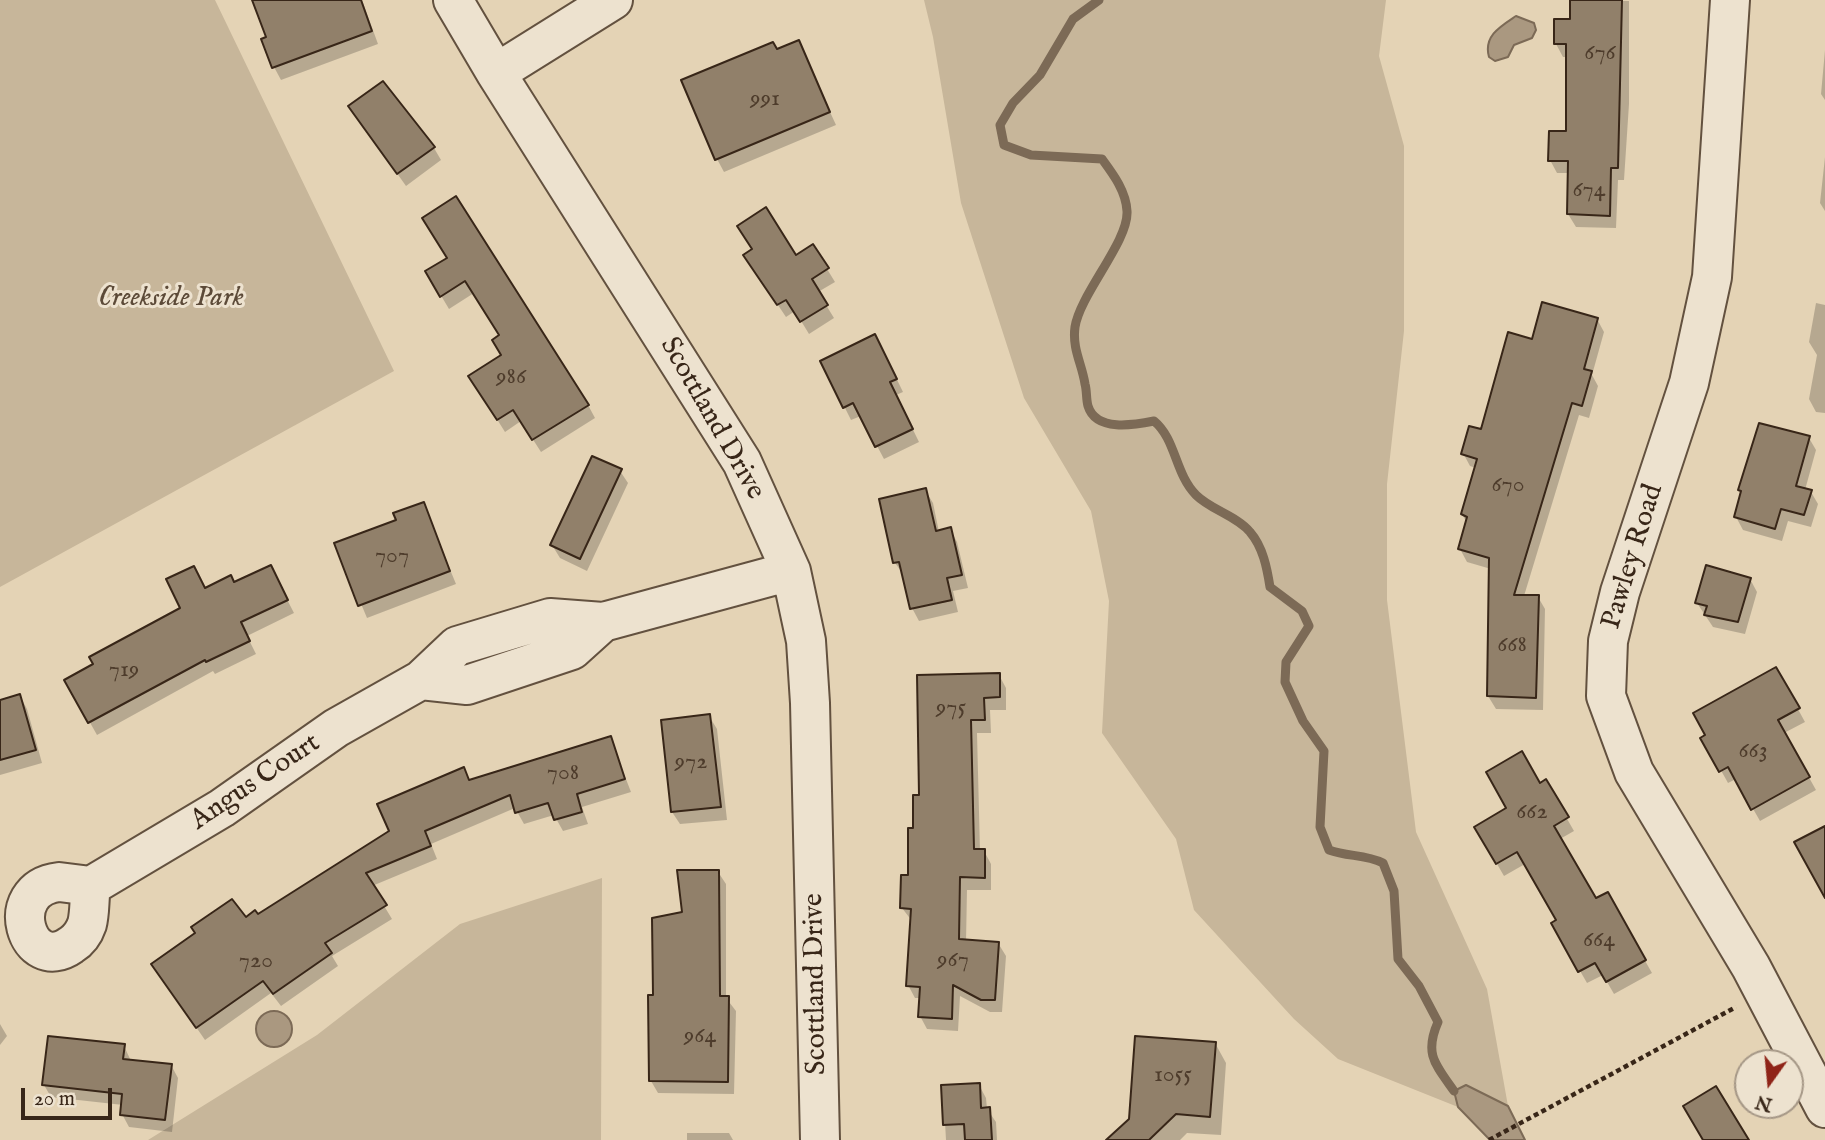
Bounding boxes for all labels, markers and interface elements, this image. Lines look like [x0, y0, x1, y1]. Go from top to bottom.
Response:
house number: 676 [1584, 40, 1616, 68]
house number: 991 [750, 86, 780, 114]
house number: 674 [1572, 177, 1606, 205]
park label: Creekside Park [98, 282, 244, 316]
street label: Scottland Drive [651, 332, 771, 506]
house number: 986 [496, 364, 526, 392]
house number: 670 [1491, 472, 1525, 500]
street label: Pawley Road [1596, 481, 1672, 633]
house number: 707 [375, 543, 409, 571]
house number: 668 [1497, 632, 1527, 660]
house number: 719 [109, 657, 139, 685]
house number: 975 [936, 695, 966, 723]
street label: Angus Court [185, 727, 327, 839]
house number: 663 [1738, 738, 1768, 766]
house number: 972 [675, 749, 707, 777]
house number: 708 [547, 760, 579, 788]
house number: 662 [1516, 799, 1548, 827]
street label: Scottland Drive [799, 893, 835, 1075]
house number: 664 [1583, 927, 1615, 955]
house number: 967 [937, 947, 969, 975]
house number: 720 [239, 948, 273, 976]
house number: 964 [684, 1023, 716, 1051]
north arrow [1734, 1049, 1804, 1119]
house number: 1055 [1154, 1062, 1192, 1090]
scale bar [24, 1074, 116, 1118]
text: 20 m [34, 1086, 75, 1113]
text: N [1753, 1089, 1775, 1116]

